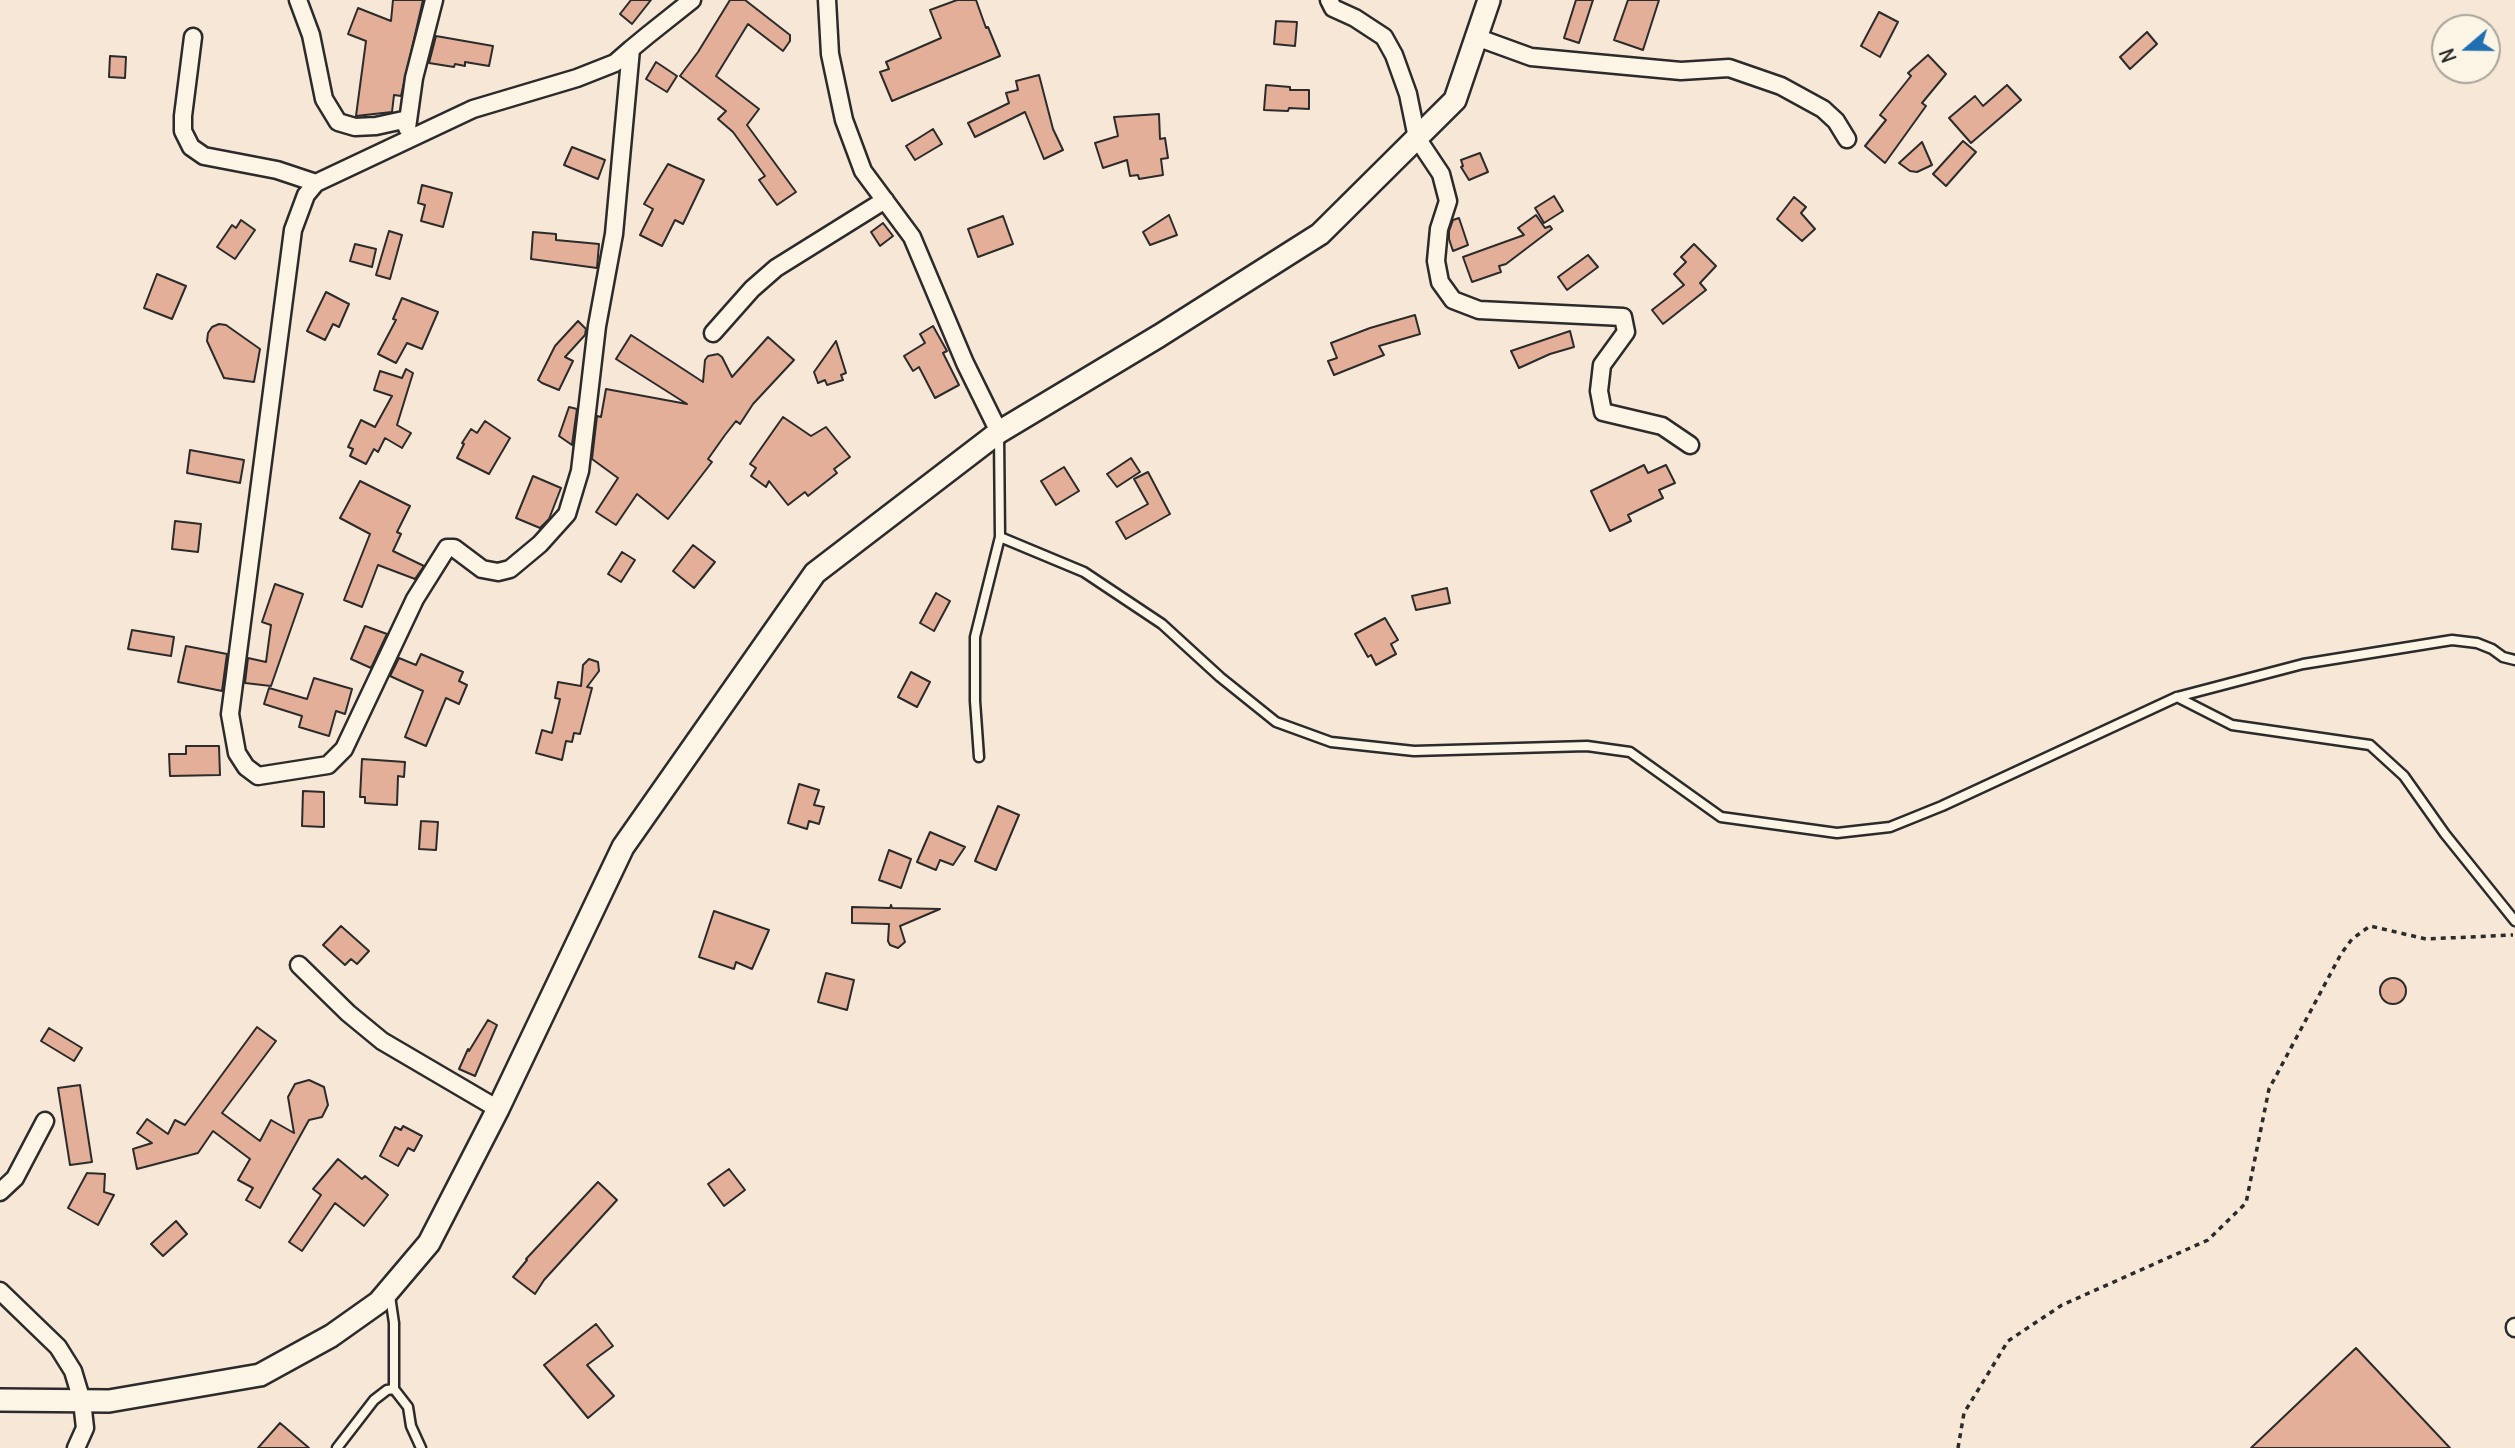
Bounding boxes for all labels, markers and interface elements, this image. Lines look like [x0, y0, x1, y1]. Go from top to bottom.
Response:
north arrow [2431, 14, 2501, 84]
text: N [2435, 45, 2462, 66]

